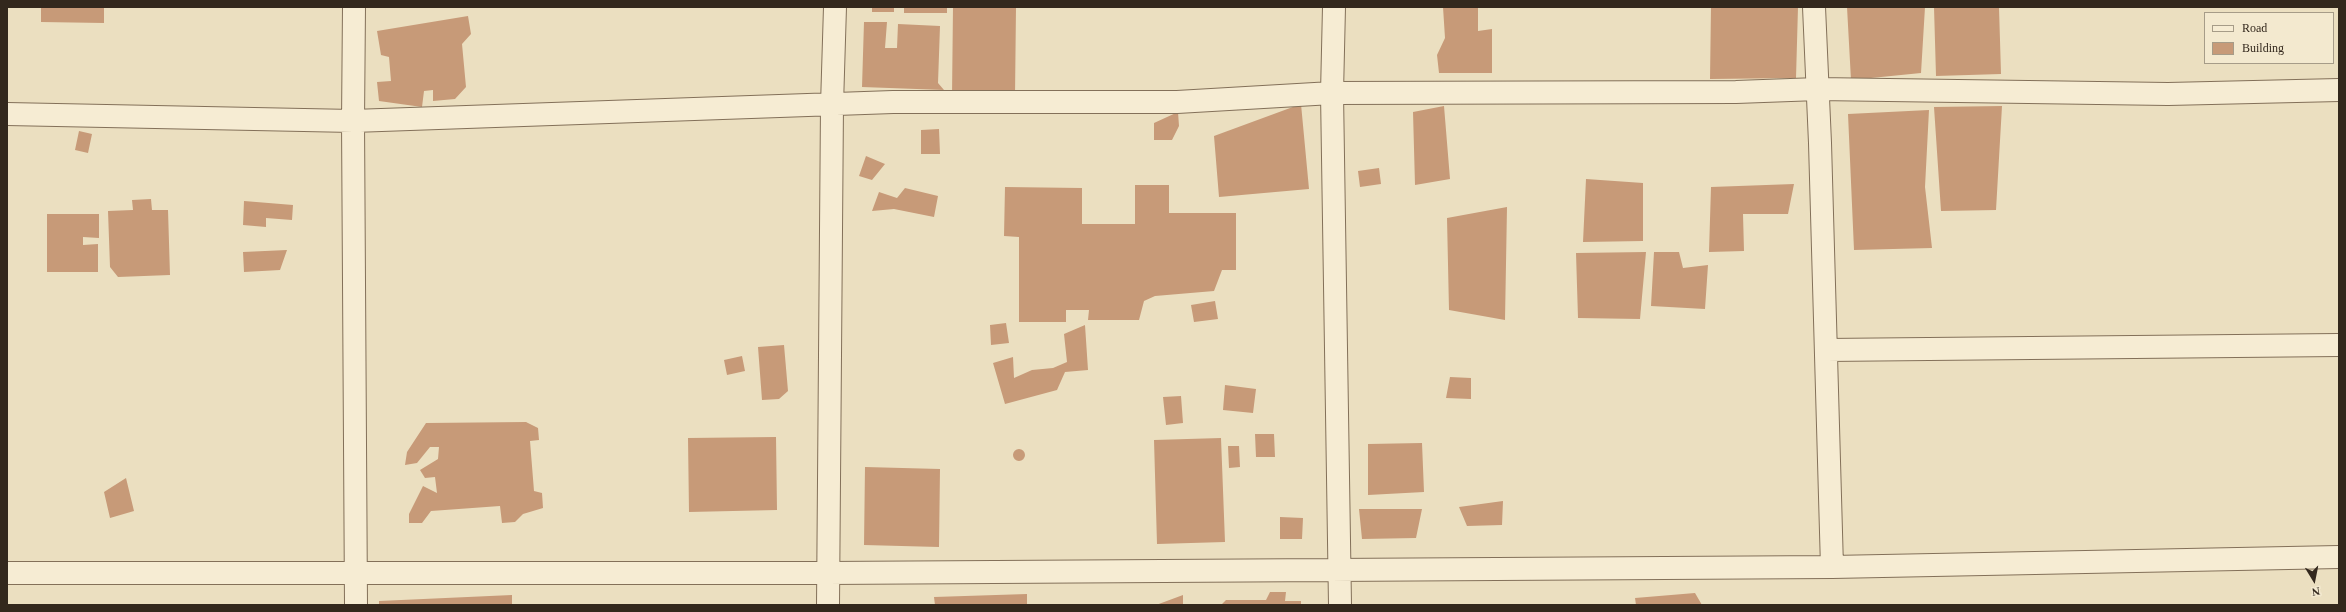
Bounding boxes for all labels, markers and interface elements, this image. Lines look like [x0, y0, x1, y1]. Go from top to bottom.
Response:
legend [2204, 12, 2334, 64]
text: Road [2242, 21, 2267, 35]
text: Building [2242, 41, 2284, 55]
north arrow [2294, 560, 2334, 600]
text: N [2311, 585, 2321, 598]

